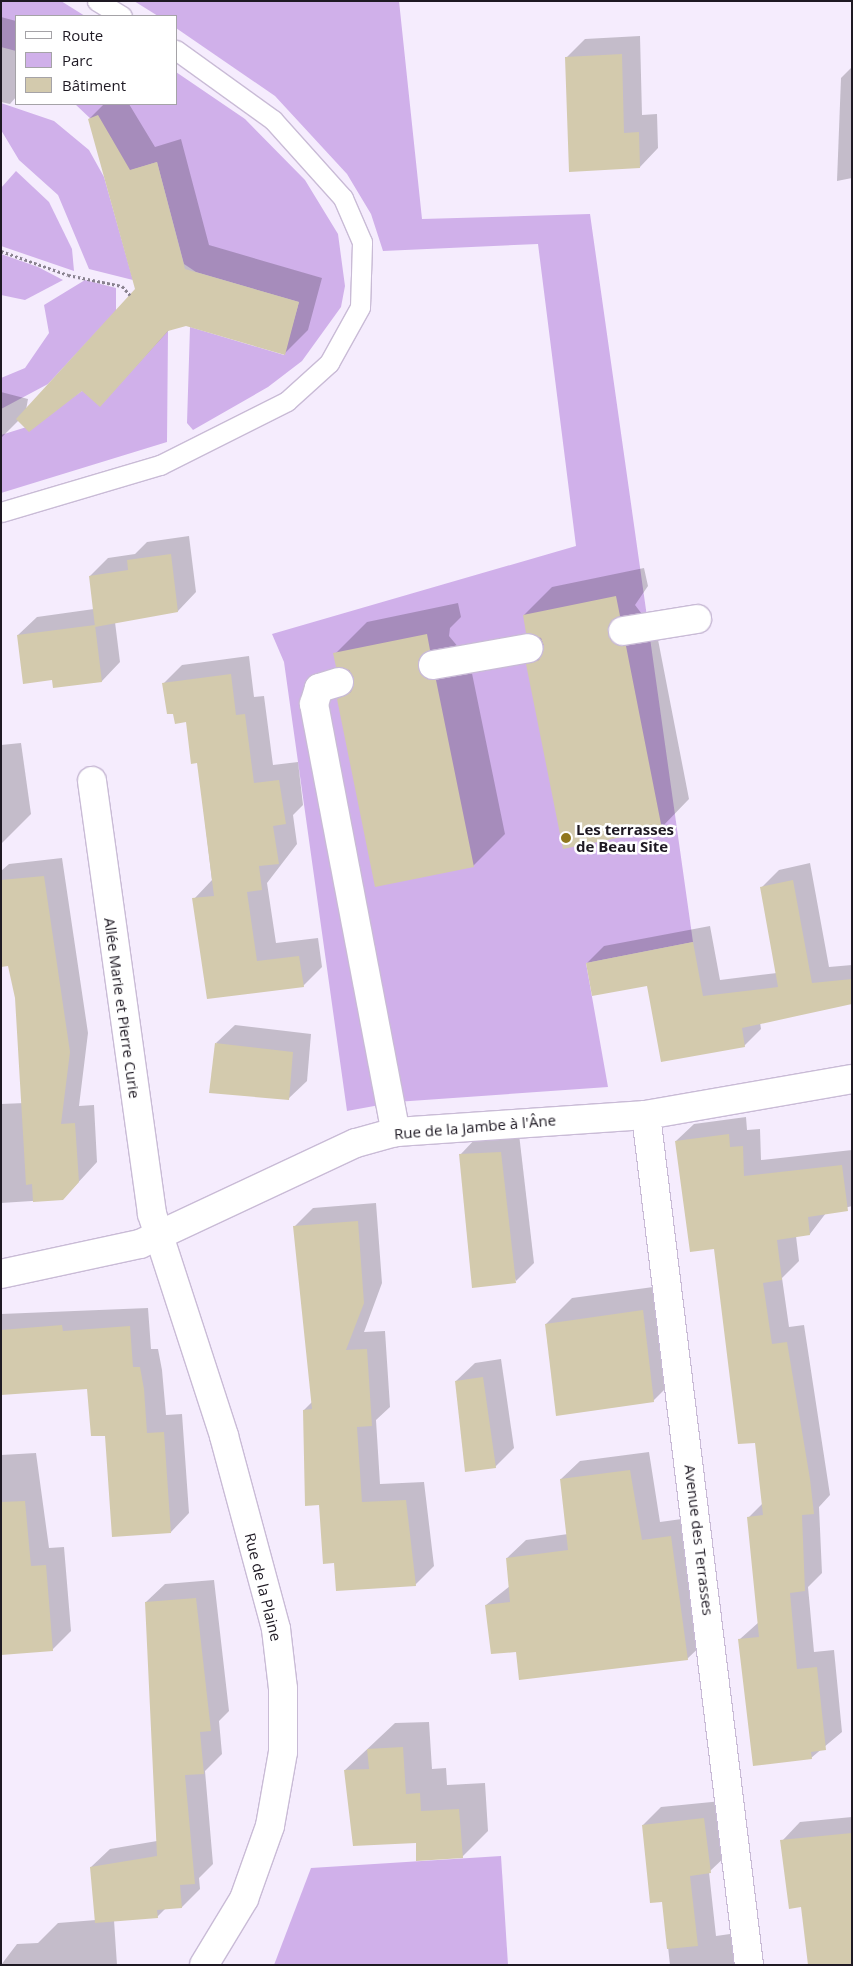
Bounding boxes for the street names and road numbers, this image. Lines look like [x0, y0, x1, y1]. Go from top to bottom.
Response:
street label: Allée Marie et Pierre Curie [100, 916, 144, 1100]
street label: Rue de la Jambe à l'Âne [393, 1111, 557, 1143]
street label: Avenue des Terrasses [681, 1464, 717, 1616]
street label: Rue de la Plaine [241, 1531, 285, 1643]

